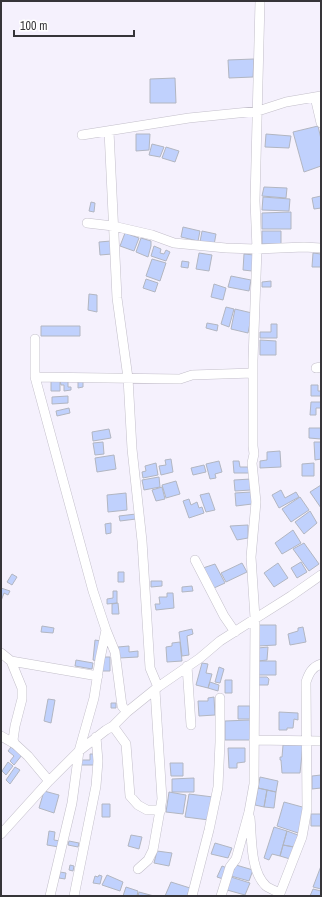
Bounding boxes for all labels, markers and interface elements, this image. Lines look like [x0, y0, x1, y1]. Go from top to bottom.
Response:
scale bar [14, 12, 134, 38]
text: 100 m [20, 18, 47, 34]

